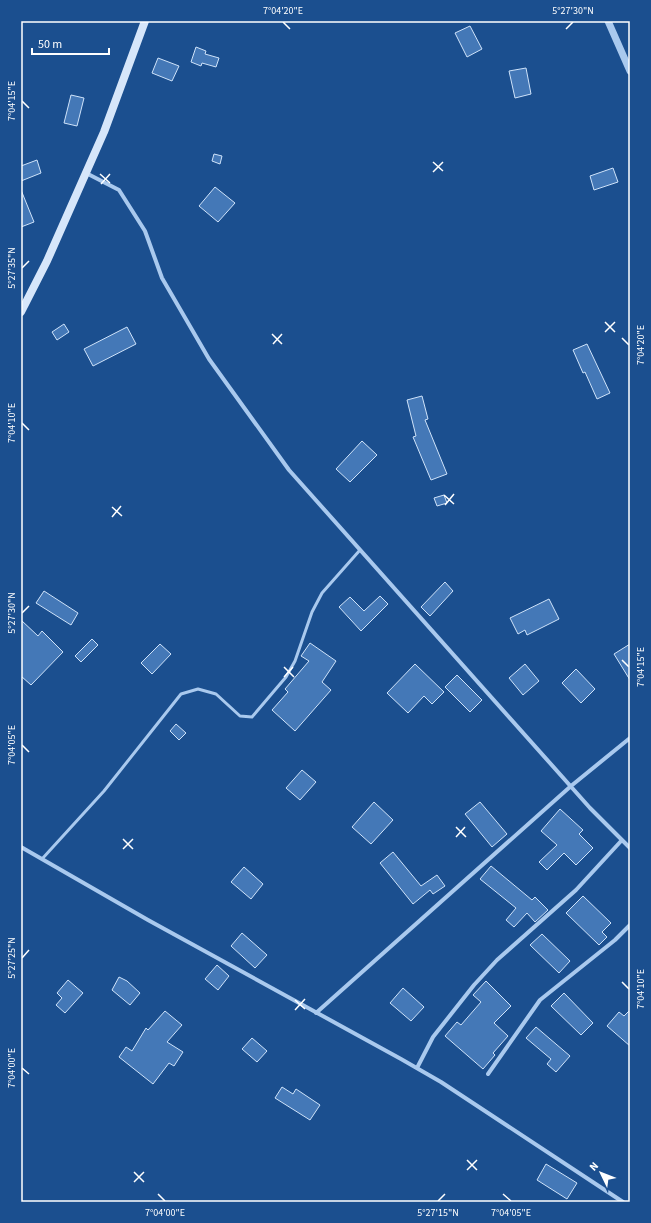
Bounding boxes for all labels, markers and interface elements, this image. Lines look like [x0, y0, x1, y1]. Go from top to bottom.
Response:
text: 7°04'20"E [263, 4, 303, 18]
text: 5°27'30"N [552, 4, 594, 18]
scale bar [32, 30, 109, 56]
text: 50 m [38, 36, 62, 53]
text: 7°04'15"E [5, 81, 19, 121]
text: 5°27'35"N [5, 247, 19, 289]
text: 7°04'20"E [634, 325, 648, 365]
text: 7°04'10"E [5, 403, 19, 443]
text: 5°27'30"N [5, 592, 19, 634]
text: 7°04'15"E [634, 647, 648, 687]
text: 7°04'05"E [5, 725, 19, 765]
text: 5°27'25"N [5, 937, 19, 979]
text: 7°04'10"E [634, 969, 648, 1009]
text: 7°04'00"E [5, 1048, 19, 1088]
north arrow [581, 1153, 621, 1193]
text: N [586, 1159, 602, 1174]
text: 7°04'00"E [145, 1206, 185, 1220]
text: 5°27'15"N [417, 1206, 459, 1220]
text: 7°04'05"E [491, 1206, 531, 1220]

